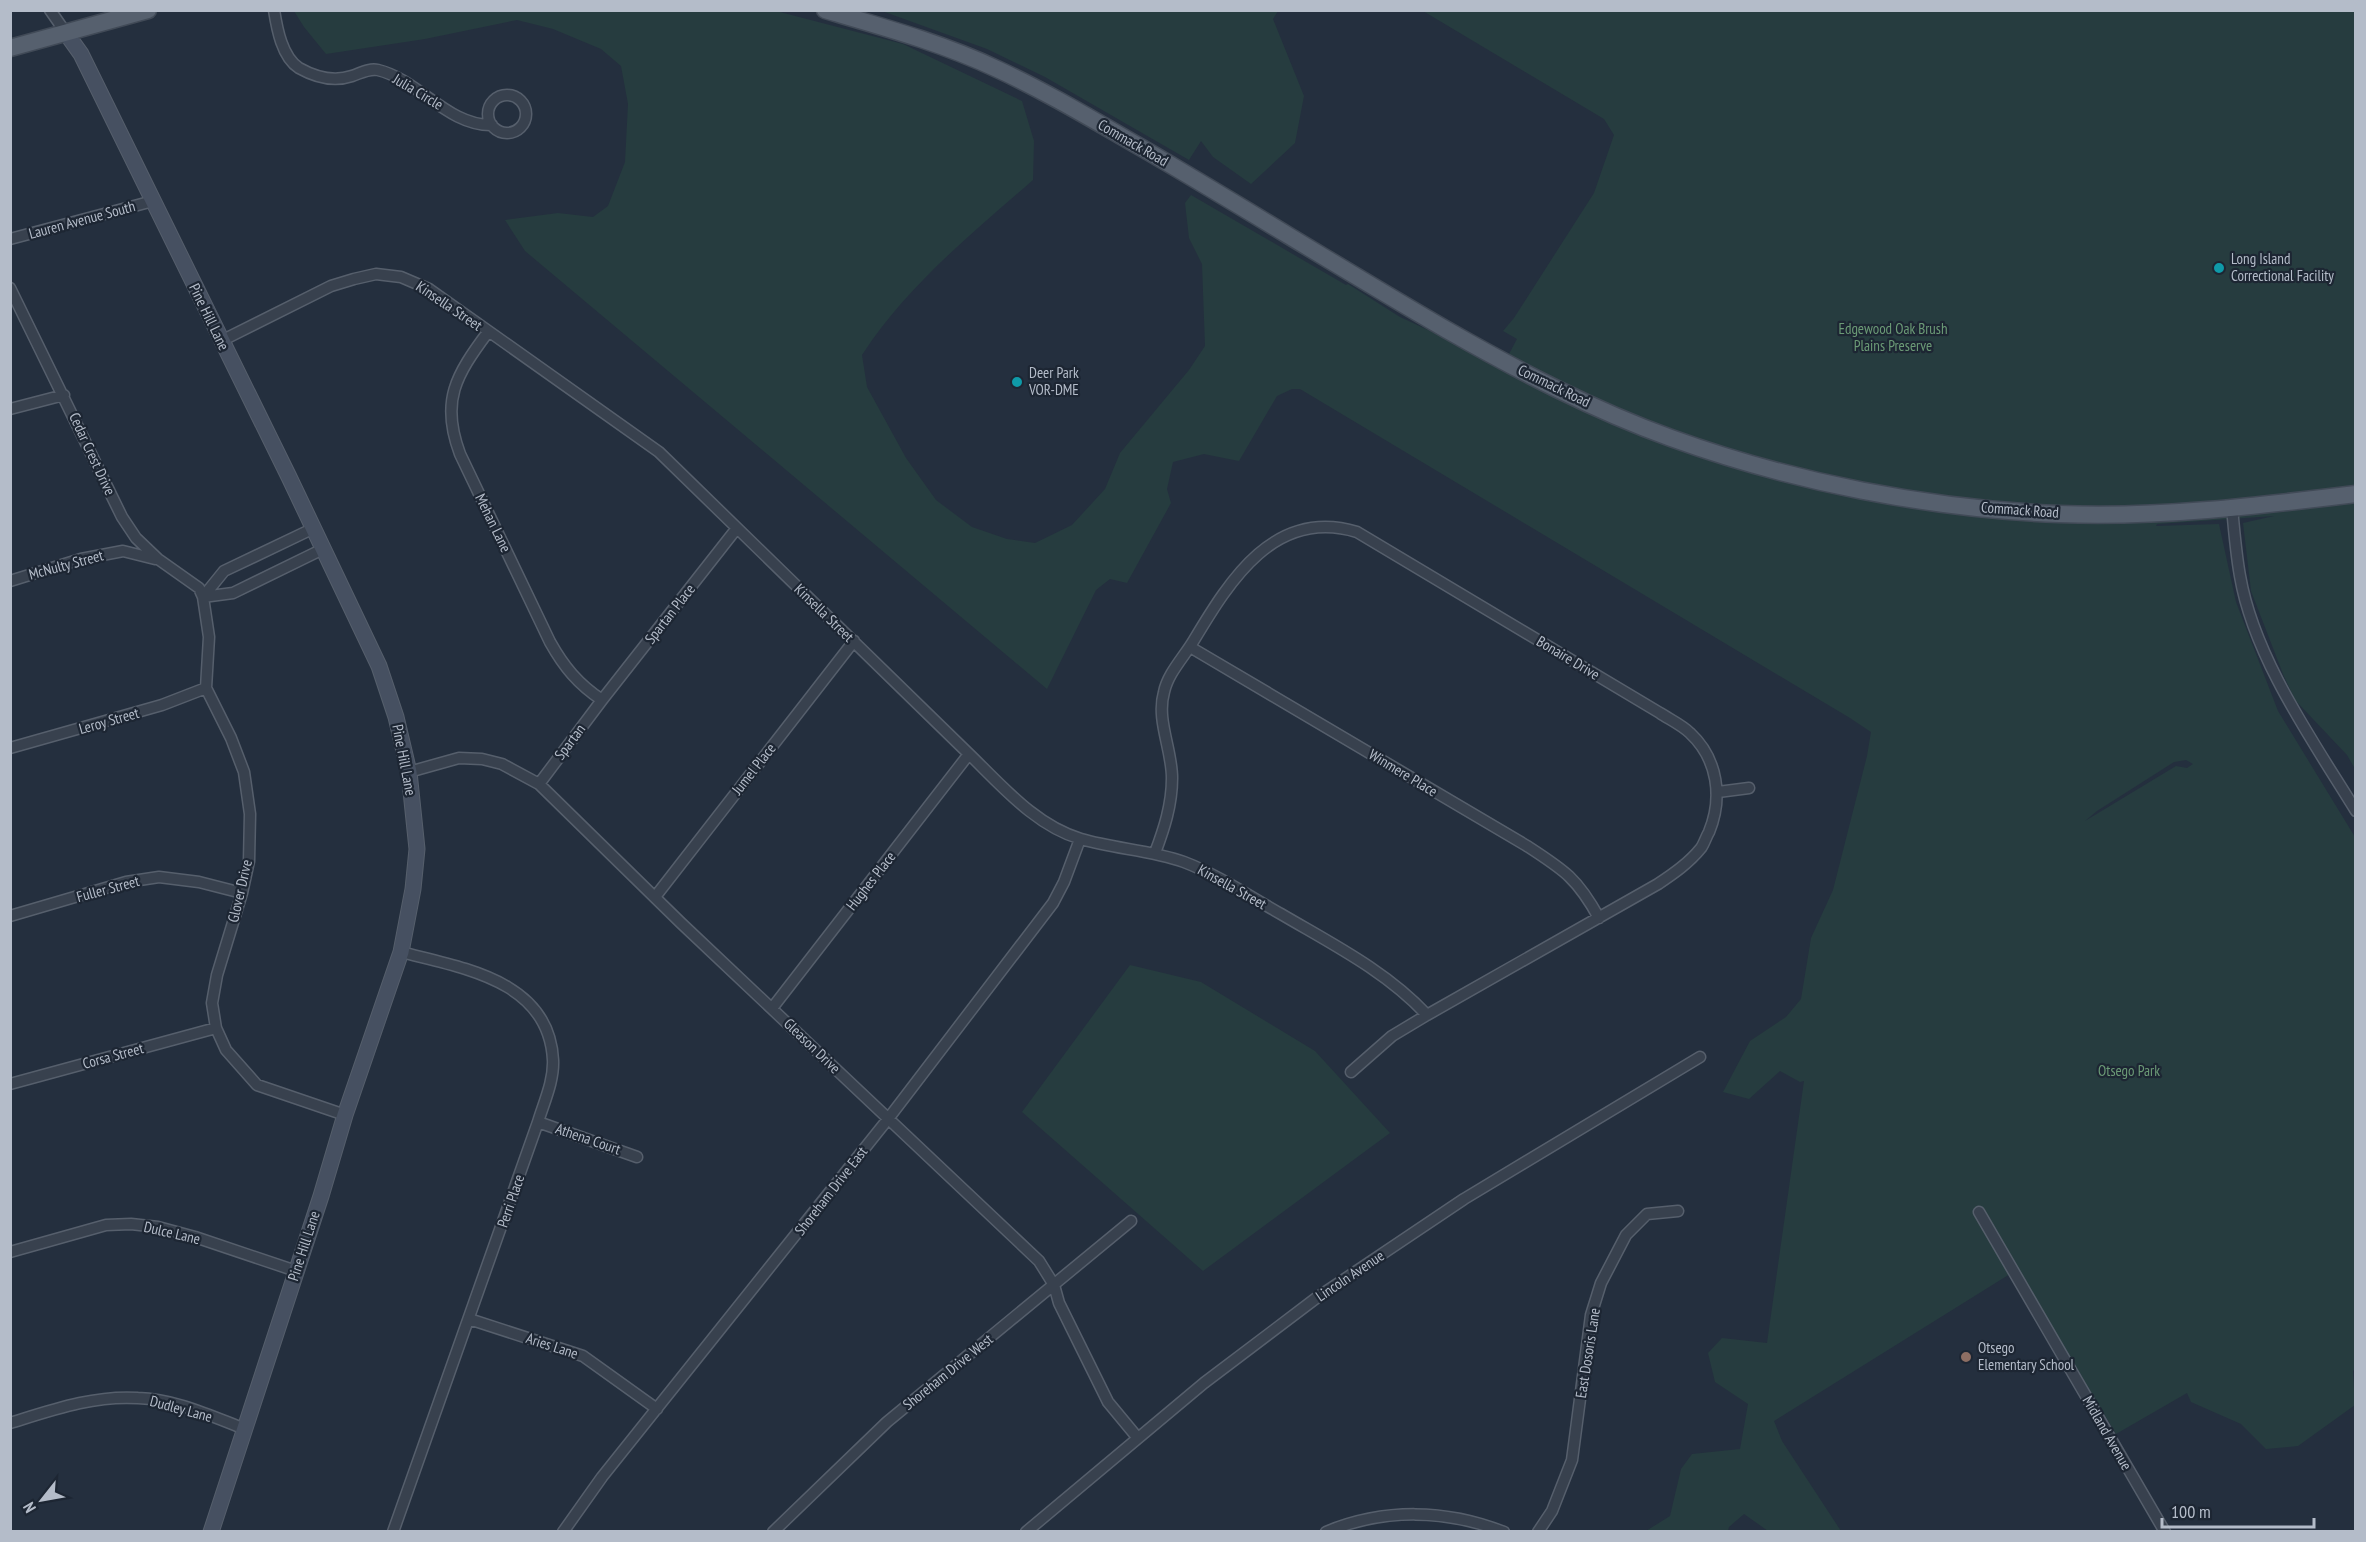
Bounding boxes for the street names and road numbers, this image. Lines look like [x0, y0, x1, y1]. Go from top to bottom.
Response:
street label: Julia Circle [389, 69, 447, 114]
street label: Commack Road [1095, 115, 1172, 170]
street label: Lauren Avenue South [27, 196, 137, 243]
street label: Kinsella Street [413, 277, 486, 335]
street label: Pine Hill Lane [185, 280, 234, 353]
street label: Commack Road [1515, 360, 1593, 411]
street label: Cedar Crest Drive [65, 409, 120, 498]
street label: Mehan Lane [471, 490, 516, 555]
street label: Commack Road [1980, 497, 2060, 522]
street label: McNulty Street [26, 545, 105, 584]
street label: Spartan Place [640, 580, 699, 647]
street label: Kinsella Street [791, 580, 858, 646]
street label: Bonaire Drive [1533, 631, 1603, 684]
street label: Leroy Street [77, 703, 141, 738]
street label: Spartan [550, 720, 589, 763]
street label: Pine Hill Lane [388, 723, 421, 797]
street label: Jumel Place [727, 739, 780, 799]
street label: Winmere Place [1365, 745, 1441, 801]
street label: Hughes Place [842, 847, 900, 914]
street label: Glover Drive [223, 858, 256, 924]
street label: Kinsella Street [1195, 860, 1270, 913]
street label: Fuller Street [74, 871, 141, 906]
street label: Gleason Drive [780, 1014, 845, 1077]
street label: Corsa Street [80, 1038, 145, 1073]
street label: Athena Court [553, 1119, 623, 1159]
street label: Shoreham Drive East [790, 1143, 871, 1239]
street label: Perri Place [493, 1172, 528, 1230]
street label: Pine Hill Lane [283, 1209, 324, 1283]
street label: Dulce Lane [142, 1217, 202, 1248]
street label: Lincoln Avenue [1312, 1246, 1388, 1305]
street label: East Dosoris Lane [1571, 1306, 1604, 1399]
street label: Aries Lane [524, 1328, 581, 1363]
street label: Shoreham Drive West [899, 1329, 997, 1414]
street label: Dudley Lane [148, 1391, 214, 1426]
street label: Midland Avenue [2079, 1392, 2136, 1473]

